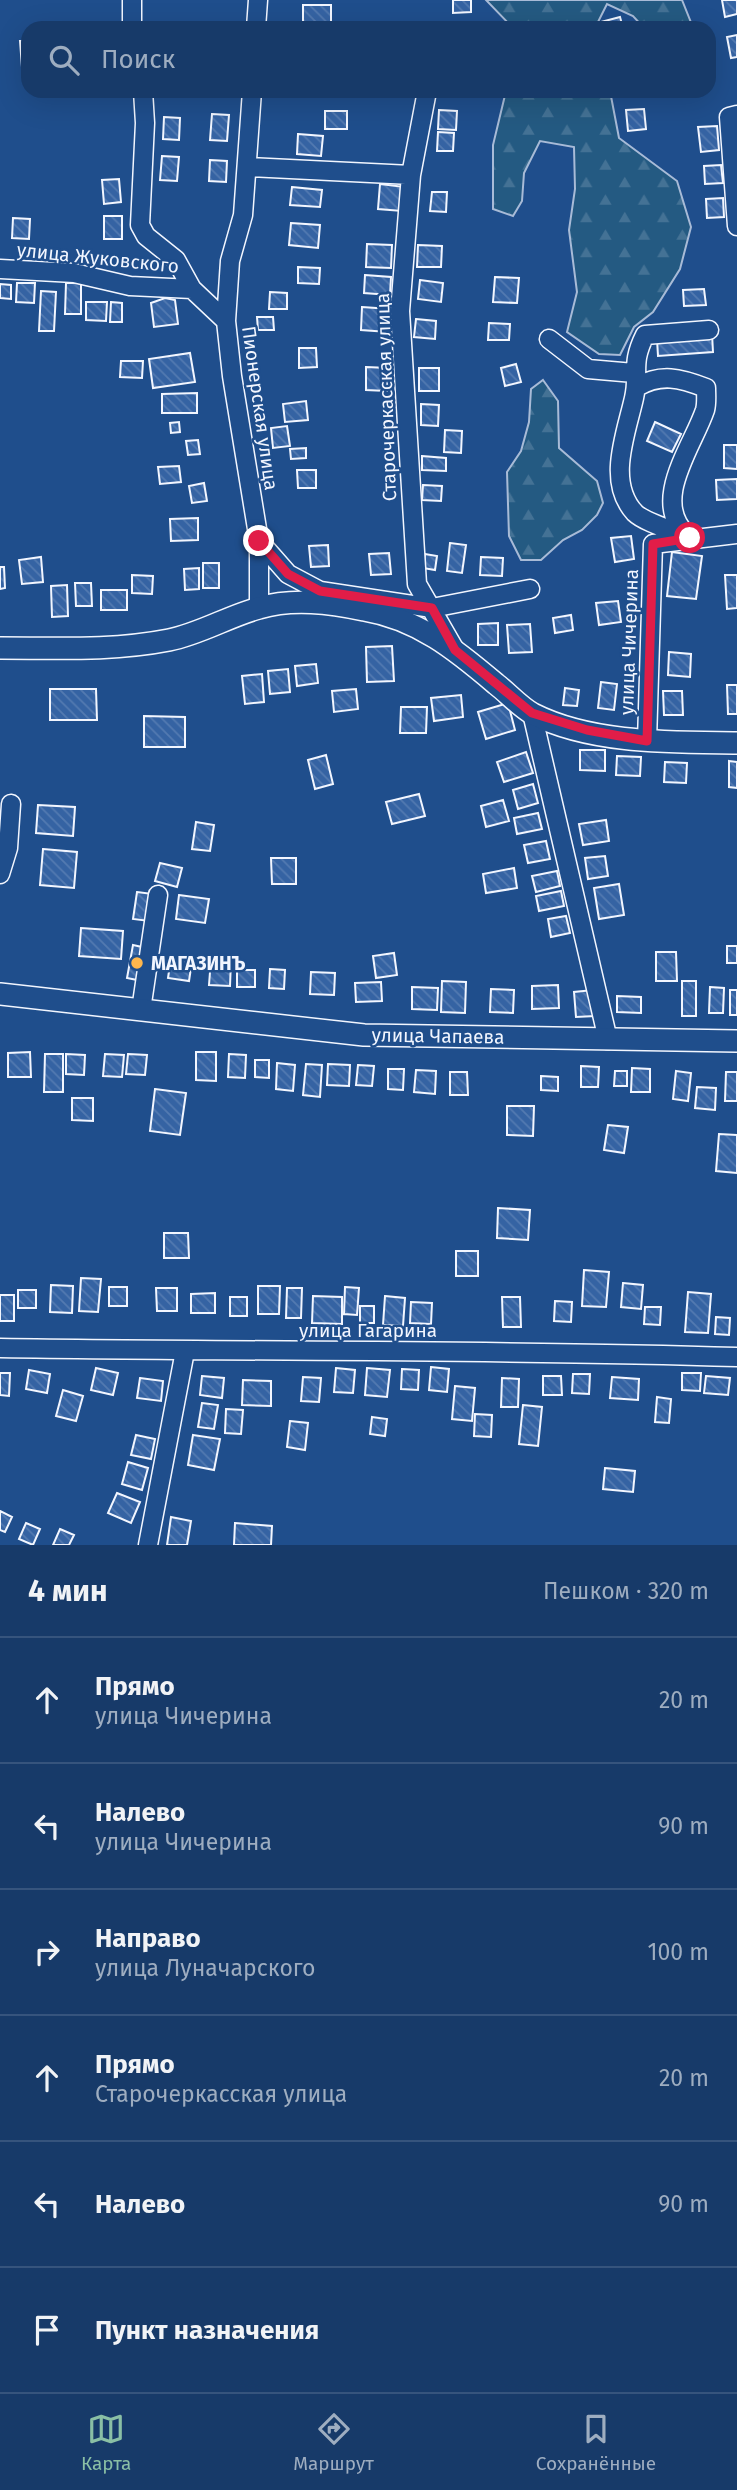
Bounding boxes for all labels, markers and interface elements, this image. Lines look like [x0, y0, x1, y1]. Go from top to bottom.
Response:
search box [21, 21, 716, 98]
icon: search [45, 41, 83, 79]
text: Поиск [101, 44, 175, 75]
street label: улица Жуковского [16, 238, 180, 278]
street label: Старочеркасская улица [371, 292, 401, 502]
street label: Пионерская улица [237, 324, 283, 492]
route start [674, 522, 705, 553]
route end [243, 525, 274, 556]
street label: улица Чичерина [615, 569, 643, 715]
place label: МАГАЗИНЪ [151, 952, 246, 975]
marker: МАГАЗИНЪ [129, 955, 145, 971]
street label: улица Чапаева [371, 1023, 505, 1049]
street label: улица Гагарина [299, 1319, 437, 1342]
text: 4 мин [28, 1573, 108, 1609]
text: Пешком · 320 m [543, 1577, 709, 1605]
text: Прямо [95, 1671, 175, 1702]
icon: ahead [28, 1681, 66, 1719]
text: 20 m [659, 1686, 709, 1714]
text: улица Чичерина [95, 1702, 272, 1730]
text: Налево [95, 1797, 185, 1828]
icon: left [28, 1807, 66, 1845]
text: 90 m [658, 1812, 709, 1840]
text: улица Чичерина [95, 1828, 272, 1856]
text: Направо [95, 1923, 201, 1954]
icon: right [28, 1933, 66, 1971]
text: 100 m [648, 1938, 709, 1966]
text: улица Луначарского [95, 1954, 316, 1982]
text: Прямо [95, 2049, 175, 2080]
icon: ahead [28, 2059, 66, 2097]
text: 20 m [659, 2064, 709, 2092]
text: Старочеркасская улица [95, 2080, 347, 2108]
icon: left [28, 2185, 66, 2223]
text: Налево [95, 2189, 185, 2220]
text: 90 m [658, 2190, 709, 2218]
icon: arrive [28, 2311, 66, 2349]
text: Пункт назначения [95, 2315, 319, 2346]
tab: Карта [81, 2410, 131, 2475]
tab: Маршрут [293, 2410, 374, 2475]
tab: Сохранённые [536, 2410, 656, 2475]

